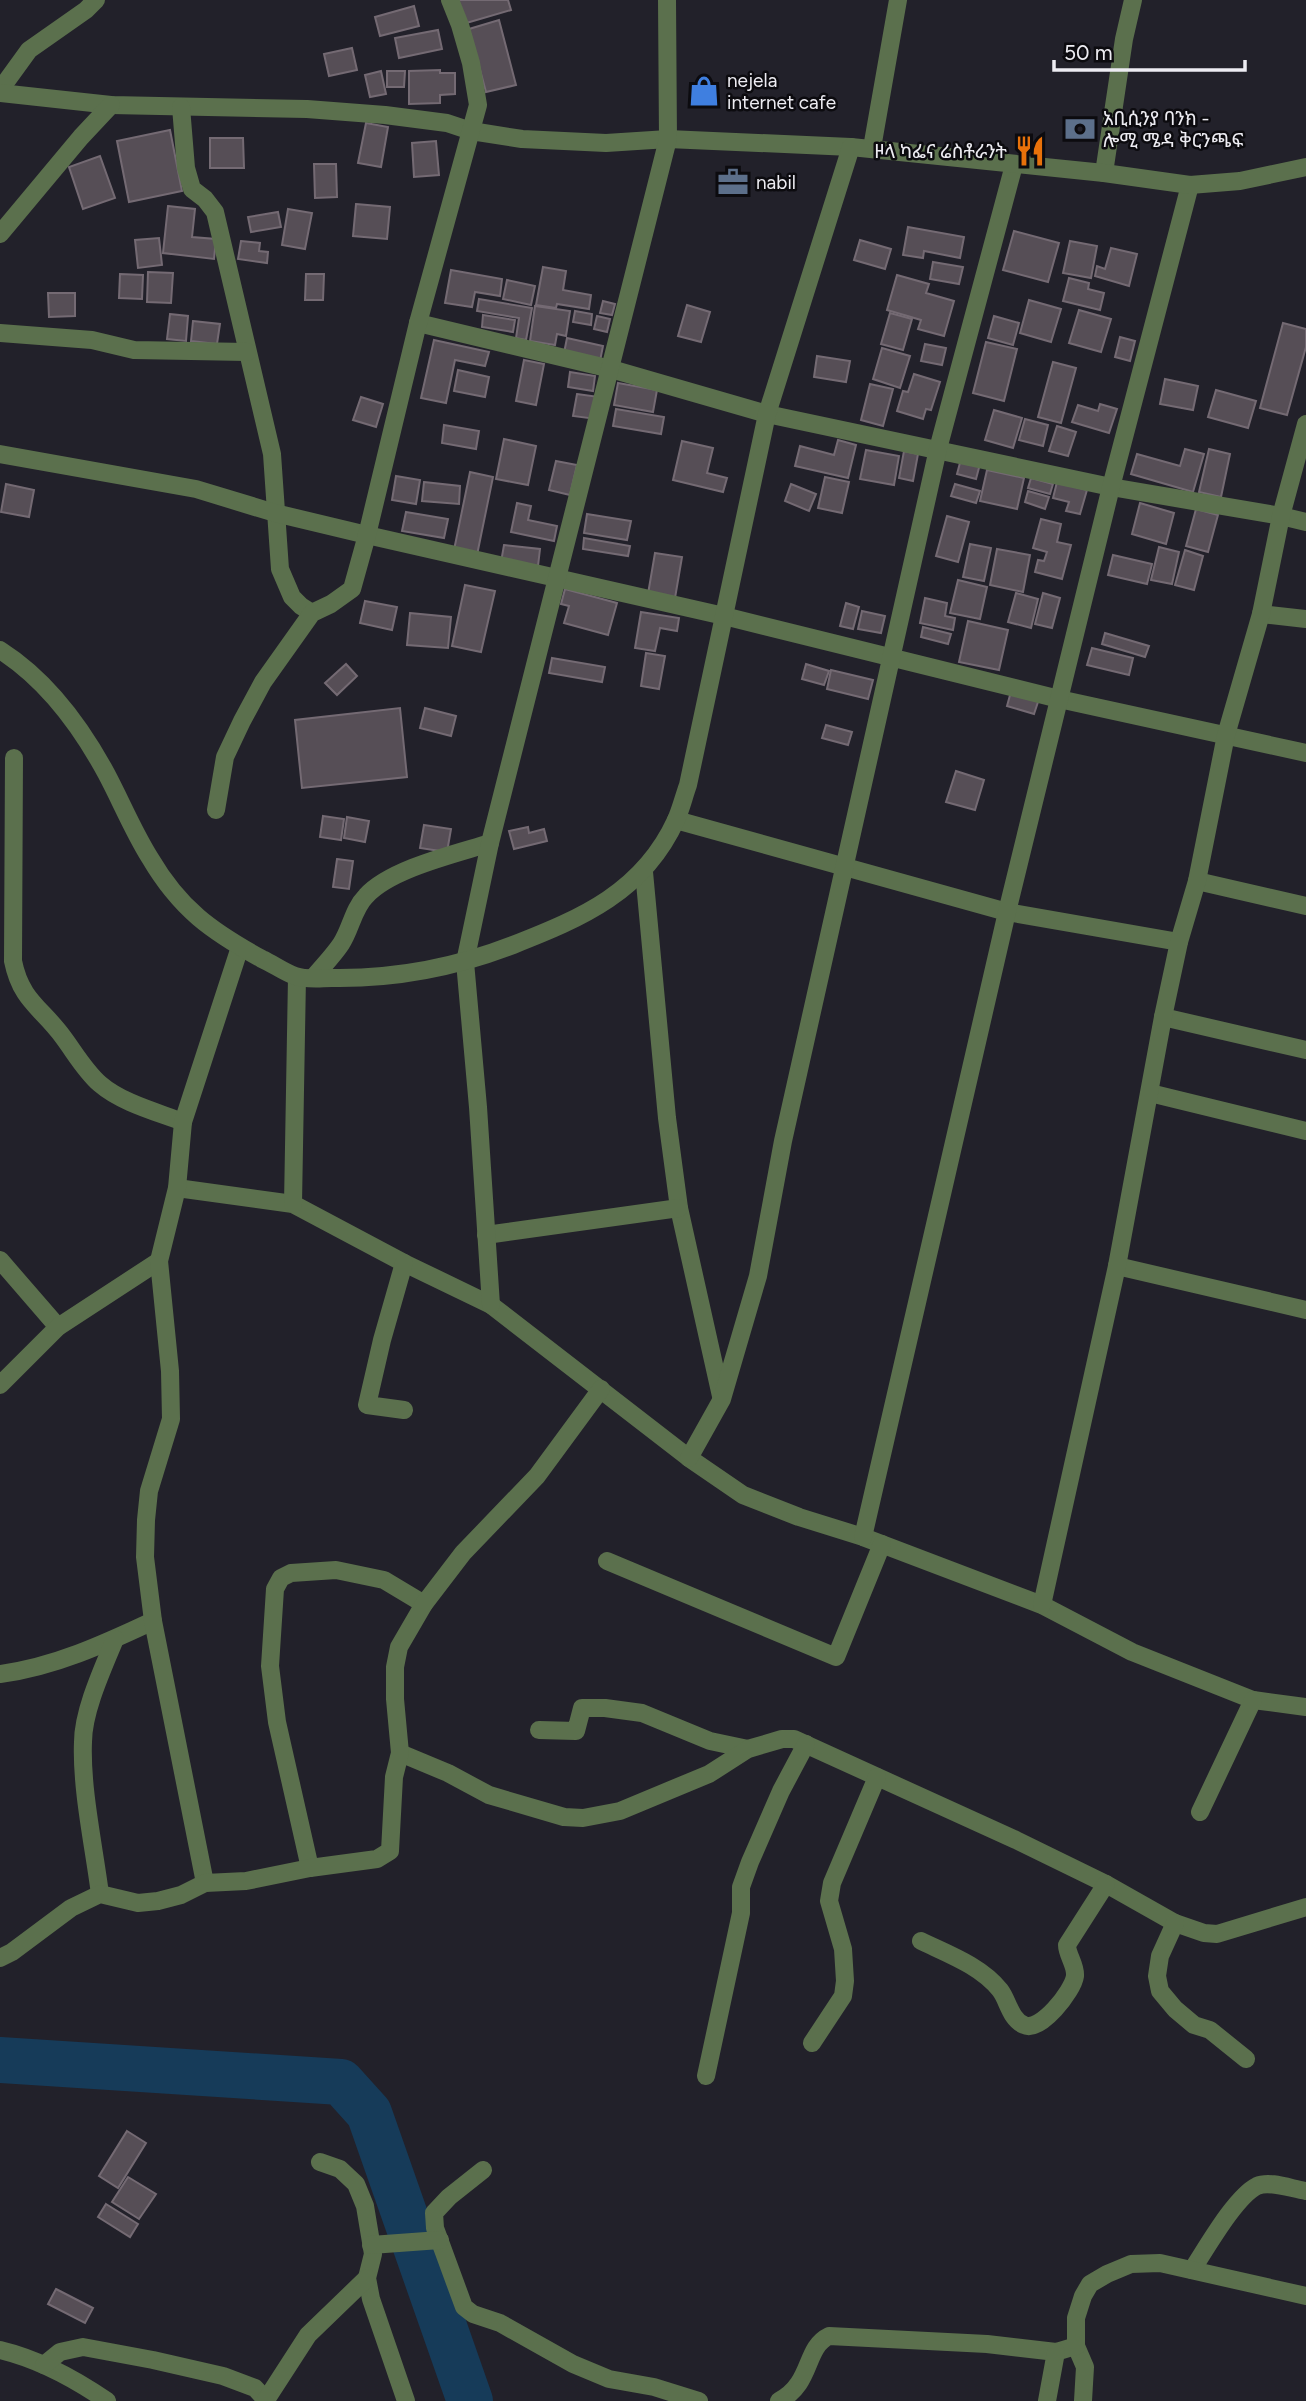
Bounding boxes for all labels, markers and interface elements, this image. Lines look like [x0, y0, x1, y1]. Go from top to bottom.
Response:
scale bar [1054, 28, 1245, 72]
text: 50 m [1064, 40, 1113, 65]
place label: nejela internet cafe [727, 69, 836, 114]
shop icon: nejela internet cafe [687, 74, 721, 108]
place label: አቢሲንያ ባንክ - ሎሚ ሜዳ ቅርንጫፍ [1103, 107, 1243, 152]
bank icon: አቢሲንያ ባንክ - ሎሚ ሜዳ ቅርንጫፍ [1063, 112, 1097, 146]
restaurant icon: ዞላ ካፌና ሬስቶራንት [1013, 134, 1047, 168]
place label: ዞላ ካፌና ሬስቶራንት [874, 140, 1008, 163]
office icon: nabil [716, 165, 750, 199]
place label: nabil [756, 171, 796, 194]

